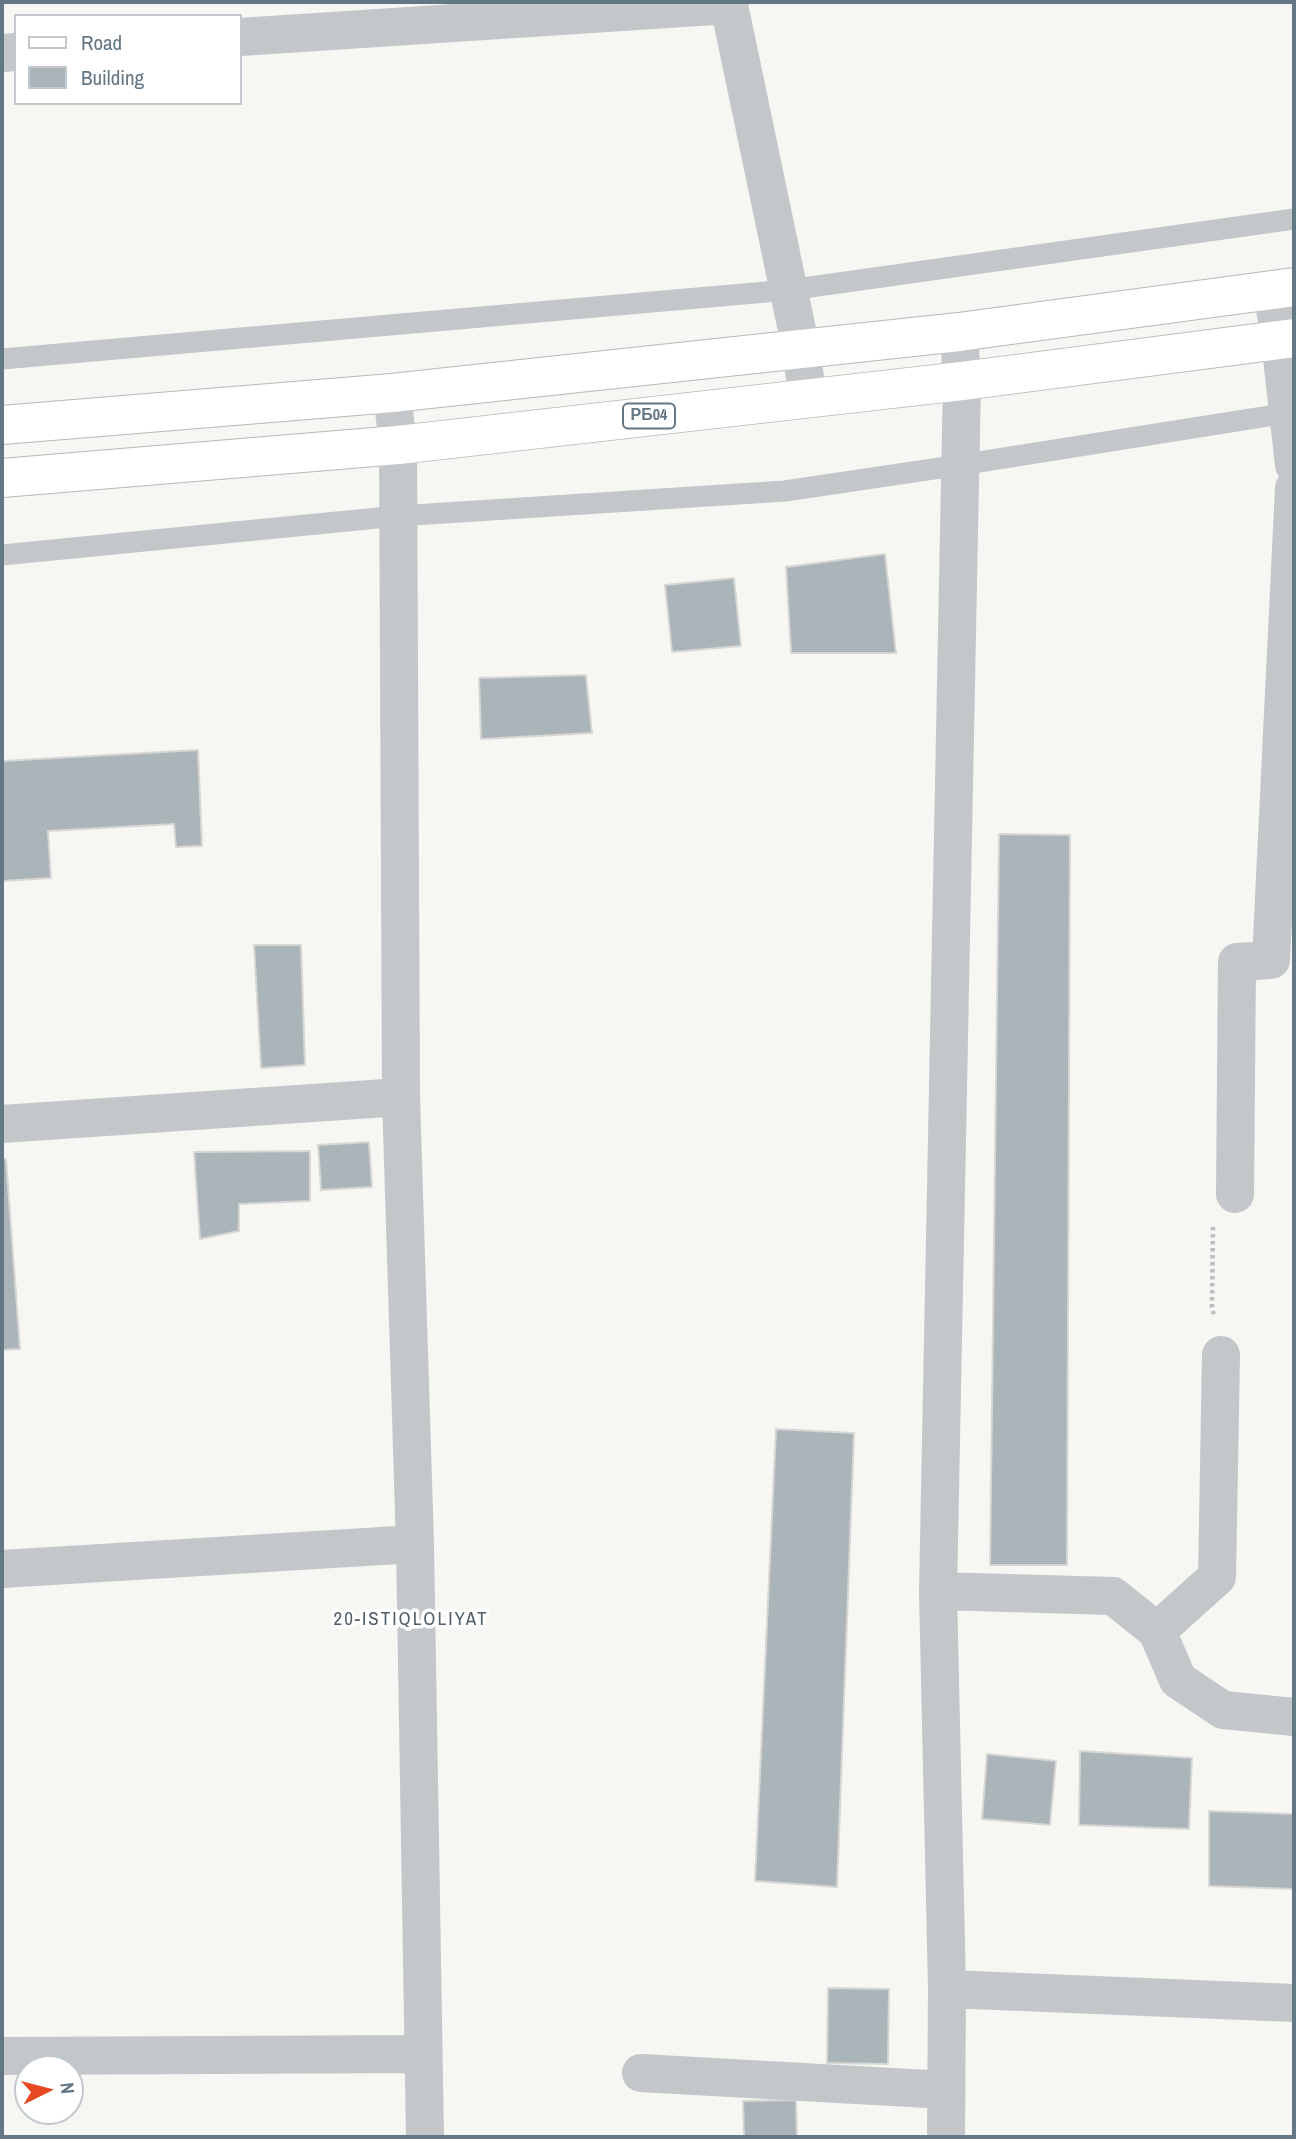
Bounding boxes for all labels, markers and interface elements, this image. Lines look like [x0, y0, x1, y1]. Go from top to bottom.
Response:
legend [14, 14, 242, 105]
text: Road [81, 28, 122, 57]
text: Building [81, 63, 144, 92]
road number: РБ04 [623, 404, 675, 428]
district label: 20-ISTIQLOLIYAT [335, 1609, 487, 1631]
north arrow [14, 2055, 84, 2125]
text: N [54, 2081, 81, 2095]

